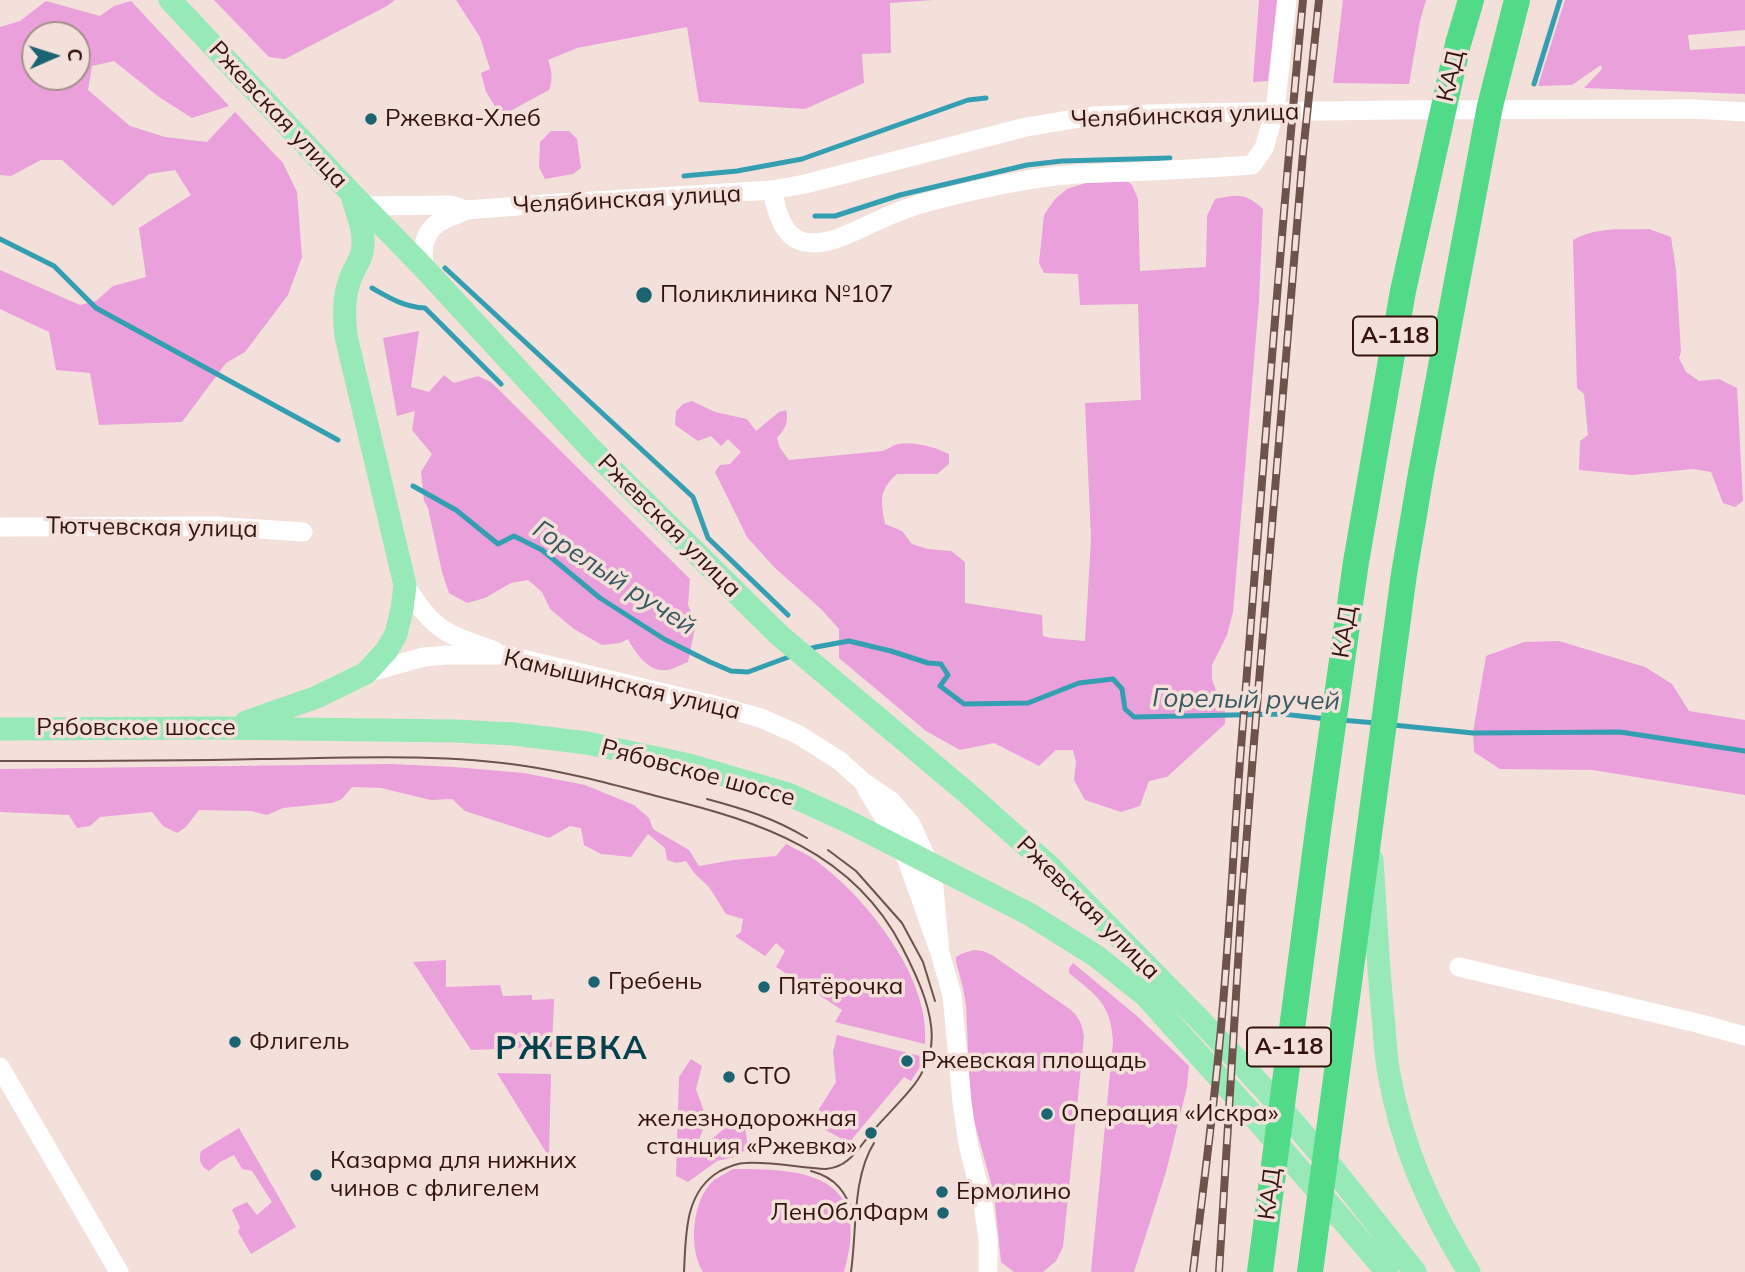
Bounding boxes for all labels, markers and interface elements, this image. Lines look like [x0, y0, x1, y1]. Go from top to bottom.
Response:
north arrow [21, 21, 91, 91]
street label: Ржевская улица [202, 35, 354, 195]
street label: КАД [1431, 47, 1471, 105]
text: С [63, 48, 87, 62]
street label: Челябинская улица [1070, 98, 1300, 134]
place label: Ржевка-Хлеб [385, 105, 541, 133]
marker: Ржевка-Хлеб [363, 111, 379, 127]
street label: Челябинская улица [512, 180, 742, 220]
place label: Поликлиника №107 [660, 281, 893, 309]
marker: Поликлиника №107 [634, 285, 654, 305]
road number: А-118 [1353, 316, 1437, 356]
street label: Ржевская улица [591, 448, 747, 604]
street label: Тютчевская улица [46, 512, 258, 544]
water label: Горелый ручей [527, 514, 701, 642]
street label: КАД [1327, 604, 1363, 660]
street label: Камышинская улица [501, 644, 743, 726]
water label: Горелый ручей [1152, 683, 1340, 717]
street label: Рябовское шоссе [36, 714, 236, 742]
street label: Рябовское шоссе [598, 733, 798, 813]
street label: Ржевская улица [1010, 830, 1166, 986]
place label: Гребень [608, 968, 702, 996]
place label: Пятёрочка [778, 973, 903, 1001]
marker: Гребень [586, 974, 602, 990]
marker: Пятёрочка [756, 979, 772, 995]
place label: Флигель [249, 1028, 349, 1056]
road number: А-118 [1247, 1028, 1331, 1066]
district label: РЖЕВКА [496, 1030, 648, 1068]
marker: Флигель [227, 1034, 243, 1050]
place label: Ржевская площадь [921, 1047, 1147, 1075]
marker: Ржевская площадь [899, 1053, 915, 1069]
place label: СТО [743, 1063, 791, 1091]
marker: СТО [721, 1069, 737, 1085]
place label: Операция «Искра» [1061, 1100, 1278, 1128]
place label: железнодорожная станция «Ржевка» [638, 1105, 857, 1161]
marker: Операция «Искра» [1039, 1106, 1055, 1122]
marker: железнодорожная станция «Ржевка» [863, 1125, 879, 1141]
place label: Казарма для нижних чинов с флигелем [330, 1147, 577, 1203]
street label: КАД [1253, 1166, 1287, 1222]
marker: Казарма для нижних чинов с флигелем [308, 1167, 324, 1183]
place label: Ермолино [956, 1178, 1071, 1206]
marker: Ермолино [934, 1184, 950, 1200]
place label: ЛенОблФарм [770, 1199, 929, 1227]
marker: ЛенОблФарм [935, 1205, 951, 1221]

